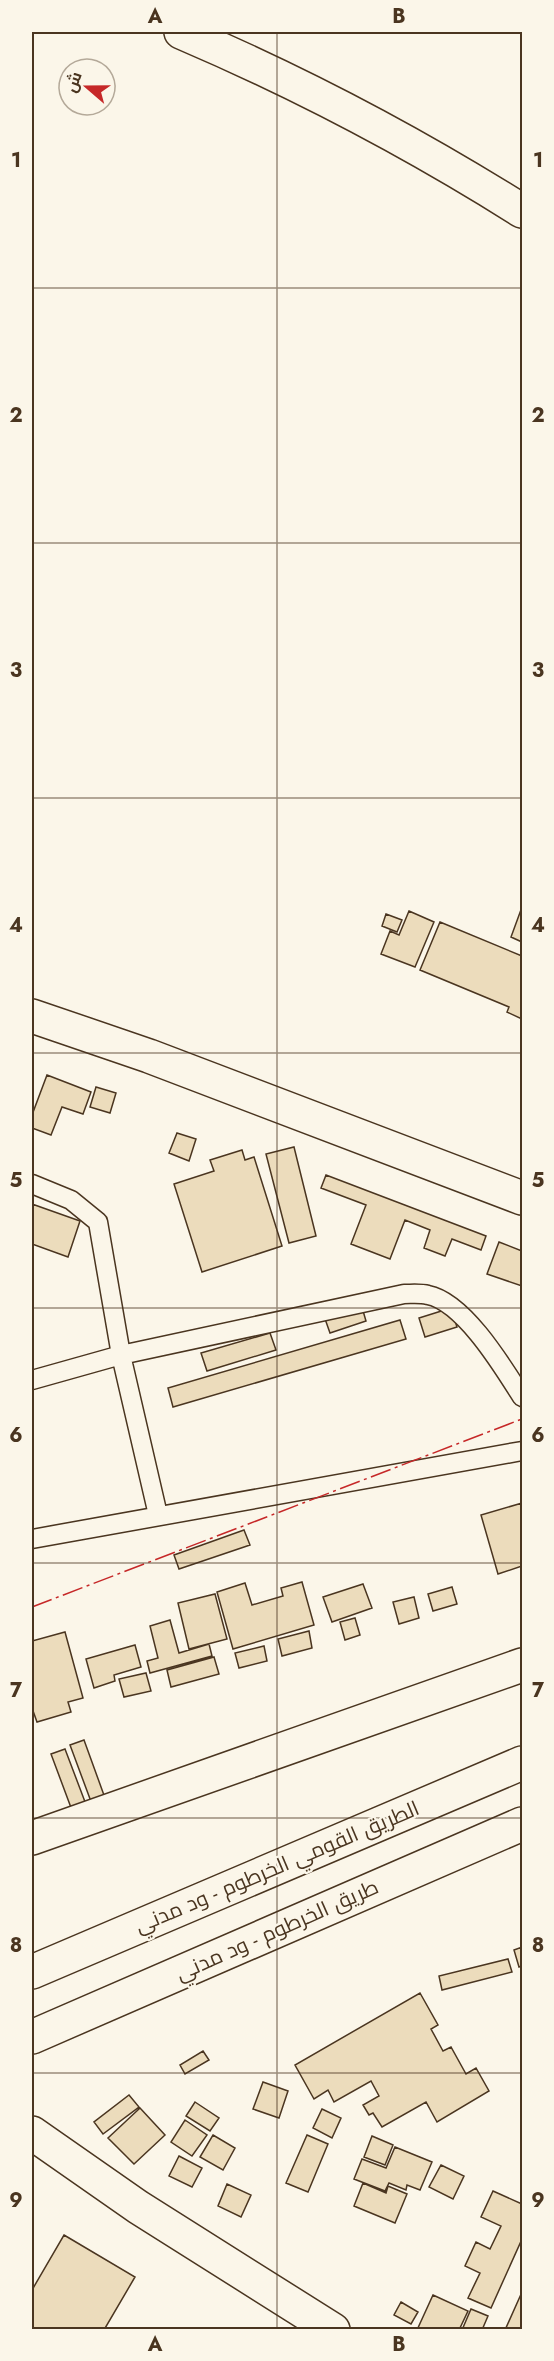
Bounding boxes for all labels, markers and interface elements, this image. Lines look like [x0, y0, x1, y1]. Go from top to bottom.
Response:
text: A [147, 2, 163, 31]
text: B [392, 2, 406, 31]
north arrow [57, 57, 117, 117]
text: ش [59, 68, 88, 96]
text: 1 [11, 146, 21, 175]
text: 1 [533, 146, 543, 175]
text: 2 [9, 401, 23, 430]
text: 2 [531, 401, 545, 430]
text: 3 [10, 656, 22, 685]
text: 3 [532, 656, 544, 685]
text: 4 [9, 911, 23, 940]
text: 4 [531, 911, 545, 940]
text: 5 [10, 1166, 23, 1195]
text: 5 [532, 1166, 545, 1195]
text: 6 [9, 1421, 23, 1450]
text: 6 [531, 1421, 545, 1450]
text: 7 [10, 1676, 23, 1705]
text: 7 [532, 1676, 545, 1705]
street label: الطريق القومي الخرطوم - ود مدني [130, 1793, 424, 1942]
street label: طريق الخرطوم - ود مدني [171, 1872, 384, 1989]
text: 8 [10, 1931, 22, 1960]
text: 8 [532, 1931, 544, 1960]
text: 9 [9, 2186, 23, 2215]
text: 9 [531, 2186, 545, 2215]
text: A [147, 2330, 163, 2359]
text: B [392, 2330, 406, 2359]

